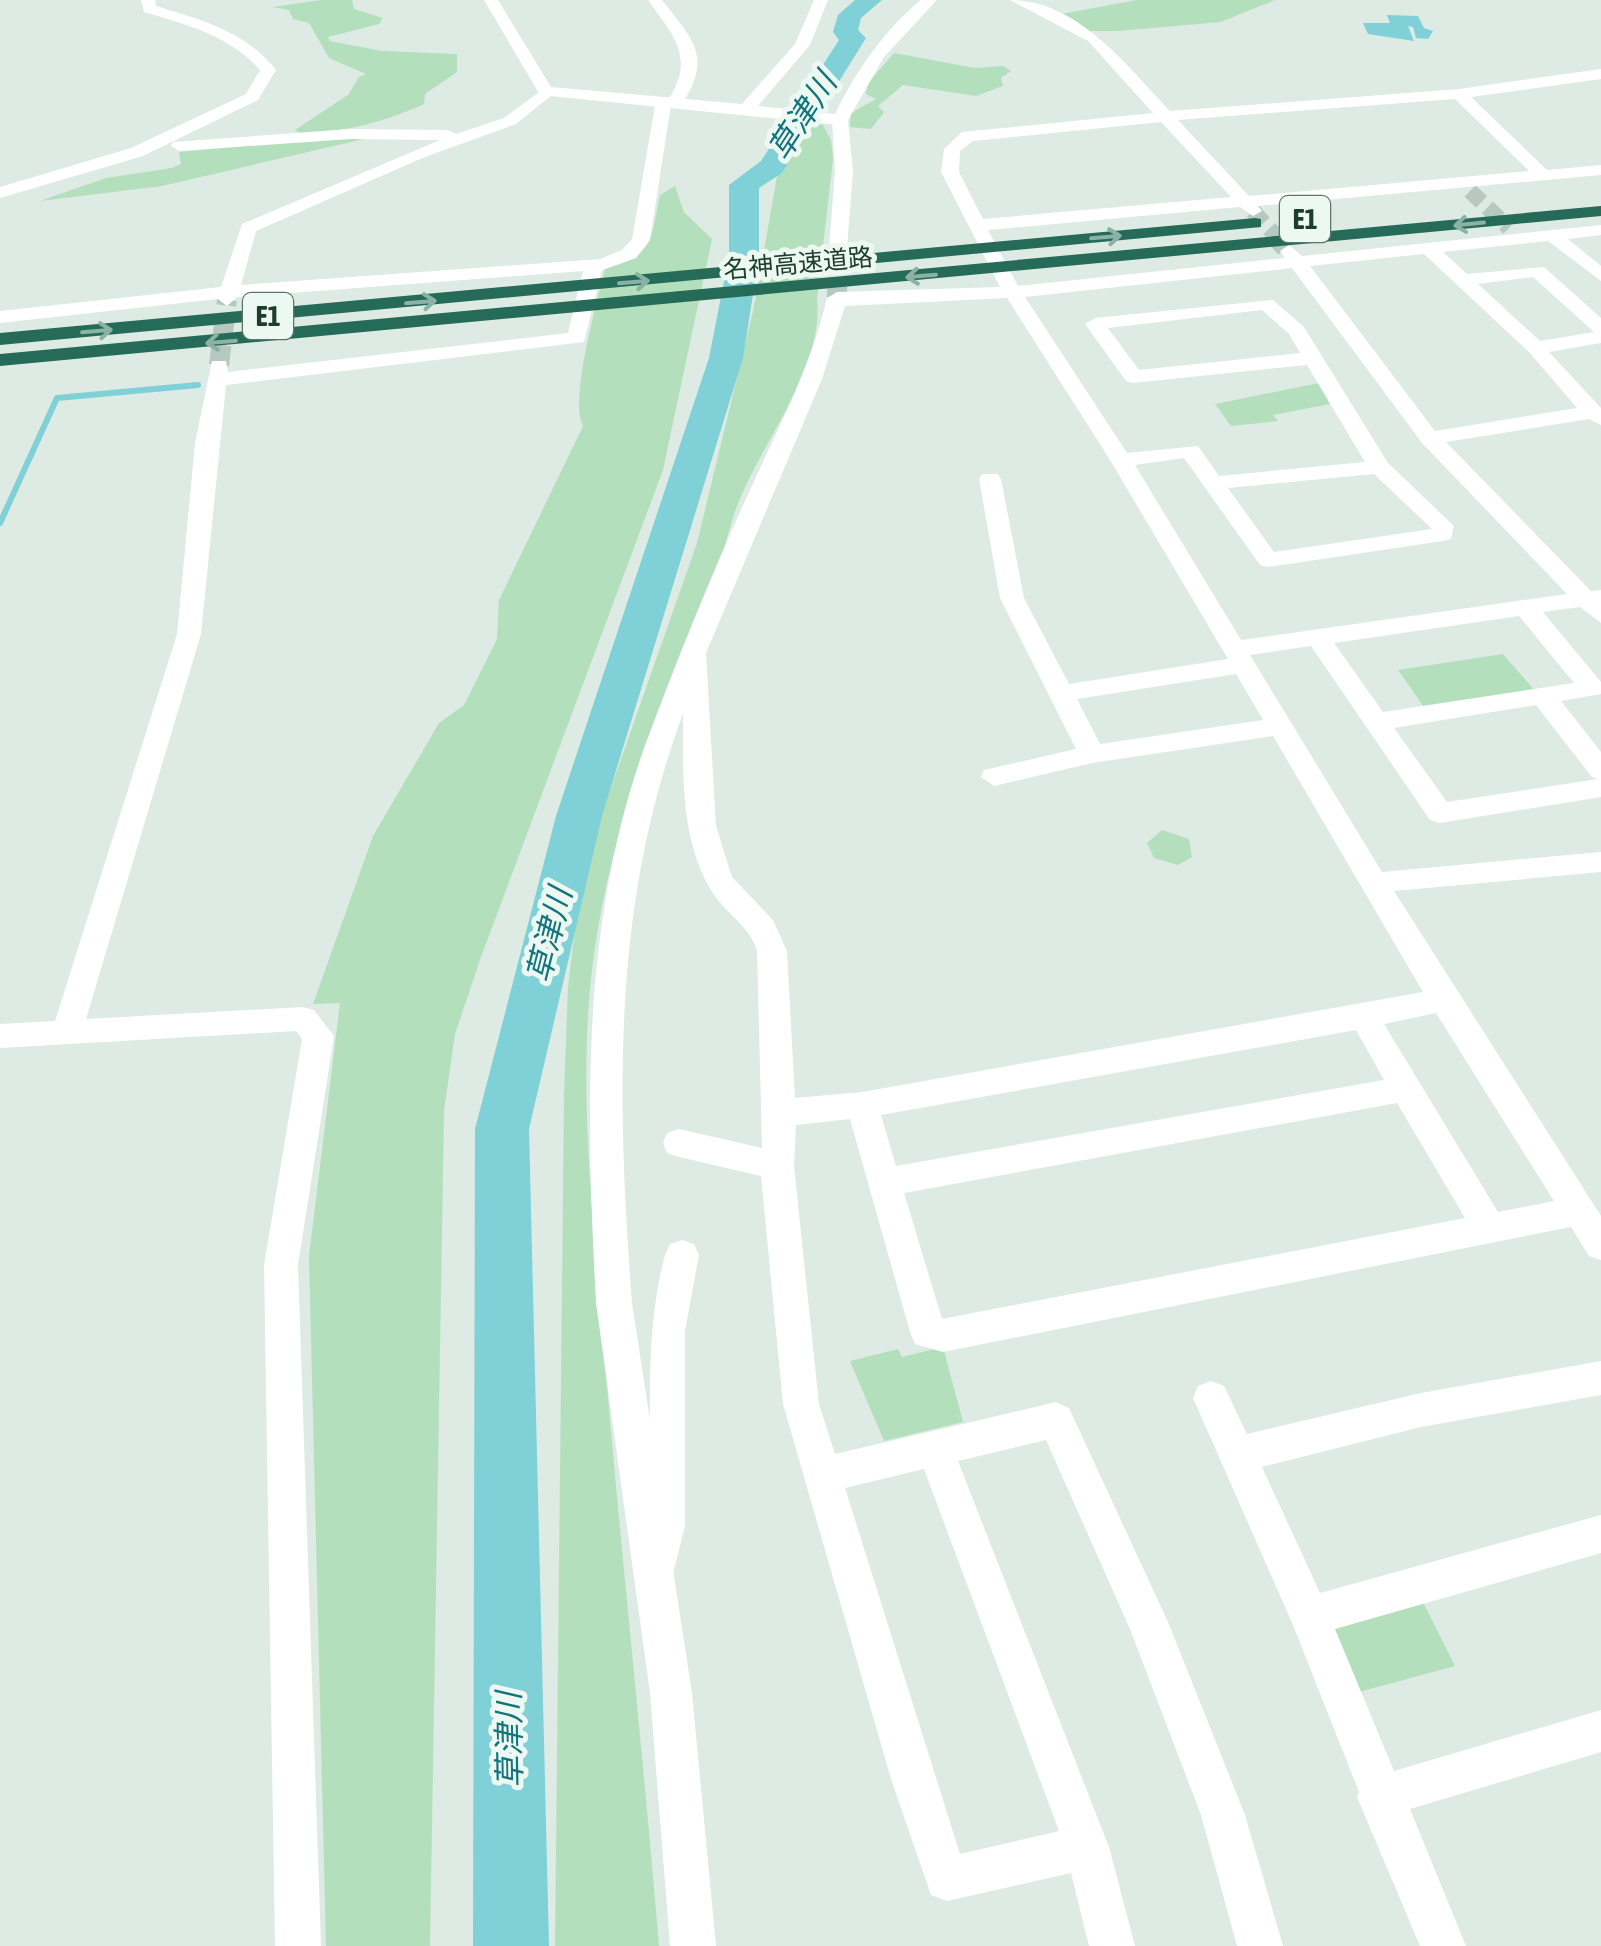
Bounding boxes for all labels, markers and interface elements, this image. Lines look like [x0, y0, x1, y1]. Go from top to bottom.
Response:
water label: 草津川 [760, 63, 845, 166]
road number: E1 [1280, 196, 1330, 242]
one-way arrow [1454, 214, 1486, 233]
one-way arrow [1089, 228, 1122, 247]
street label: 名神高速道路 [722, 243, 874, 283]
one-way arrow [906, 267, 938, 286]
one-way arrow [617, 272, 649, 291]
one-way arrow [404, 292, 436, 311]
road number: E1 [243, 293, 293, 339]
one-way arrow [81, 321, 113, 340]
one-way arrow [206, 333, 238, 352]
water label: 草津川 [519, 881, 579, 986]
water label: 草津川 [490, 1689, 528, 1788]

